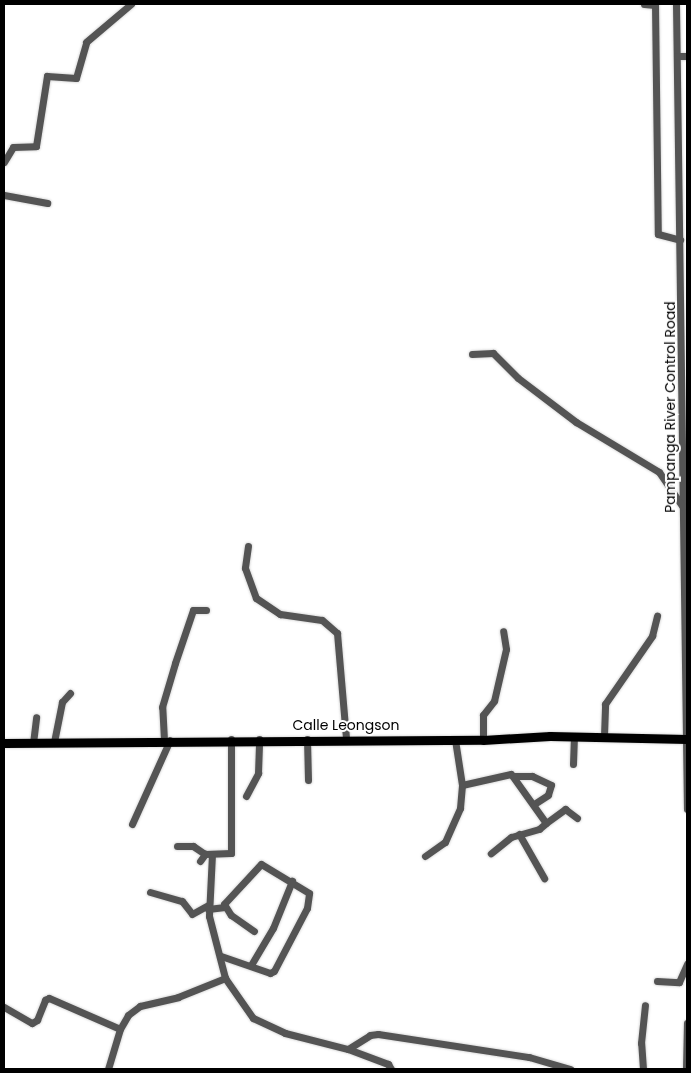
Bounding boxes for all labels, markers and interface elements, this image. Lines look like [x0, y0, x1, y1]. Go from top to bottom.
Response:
street label: Pampanga River Control Road [662, 301, 678, 513]
street label: Calle Leongson [293, 717, 399, 733]

